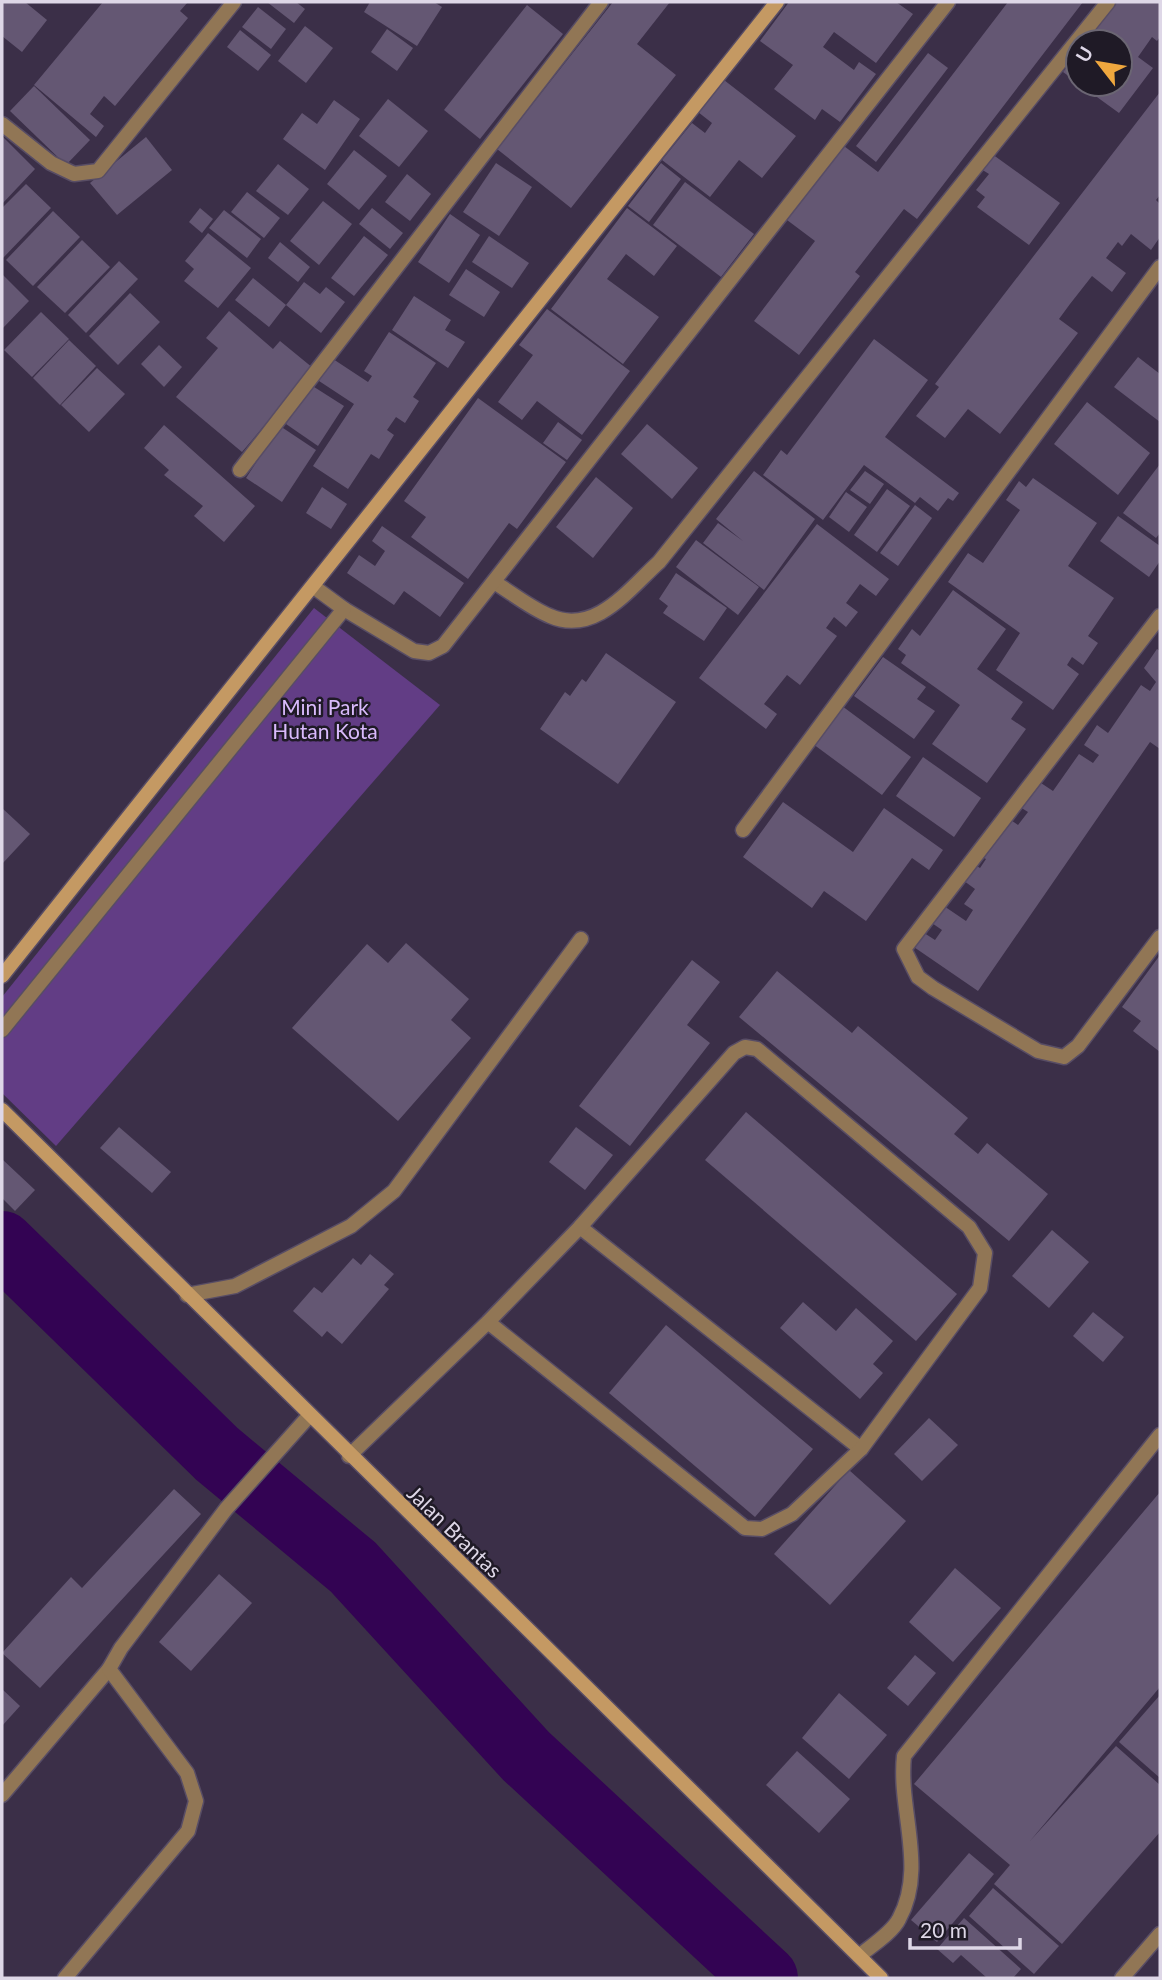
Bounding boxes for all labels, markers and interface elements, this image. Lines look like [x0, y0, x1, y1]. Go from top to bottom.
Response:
north arrow [1064, 28, 1134, 98]
text: U [1071, 42, 1097, 66]
park label: Mini Park Hutan Kota [272, 694, 378, 743]
street label: Jalan Brantas [403, 1480, 507, 1582]
scale bar [910, 1906, 1020, 1950]
text: 20 m [920, 1917, 967, 1942]

